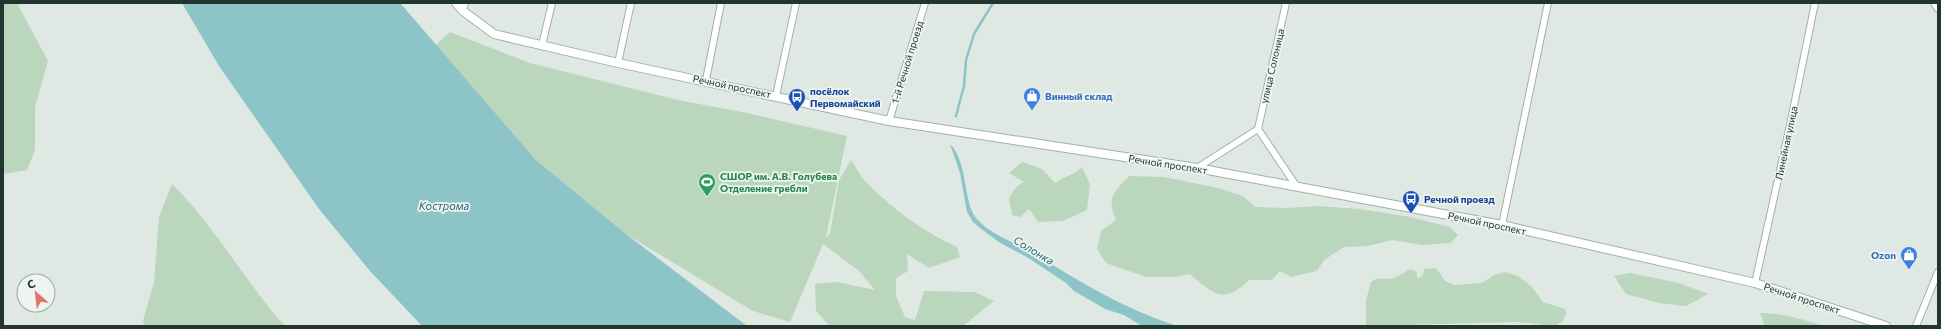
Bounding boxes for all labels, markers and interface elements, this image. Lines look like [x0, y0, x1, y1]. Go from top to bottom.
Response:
street label: 1-й Речной проезд [889, 19, 925, 105]
street label: улица Солоница [1258, 28, 1286, 104]
street label: Речной проспект [692, 72, 772, 100]
place label: посёлок Первомайский [810, 85, 881, 109]
shop icon: Винный склад [1022, 86, 1042, 111]
bus stop icon: посёлок Первомайский [787, 87, 807, 112]
place label: Винный склад [1045, 90, 1113, 102]
street label: Линейная улица [1772, 105, 1800, 181]
street label: Речной проспект [1128, 152, 1208, 176]
place label: СШОР им. А.В. Голубева Отделение гребли [720, 170, 837, 194]
sports icon: СШОР им. А.В. Голубева Отделение гребли [697, 172, 717, 197]
bus stop icon: Речной проезд [1401, 189, 1421, 214]
place label: Речной проезд [1424, 193, 1495, 205]
water label: Кострома [419, 199, 470, 212]
street label: Речной проспект [1447, 209, 1527, 237]
water label: Солонка [1011, 233, 1057, 267]
shop icon: Ozon [1899, 245, 1919, 270]
place label: Ozon [1871, 249, 1896, 261]
north arrow [16, 273, 56, 313]
text: С [25, 276, 38, 291]
street label: Речной проспект [1762, 280, 1842, 316]

